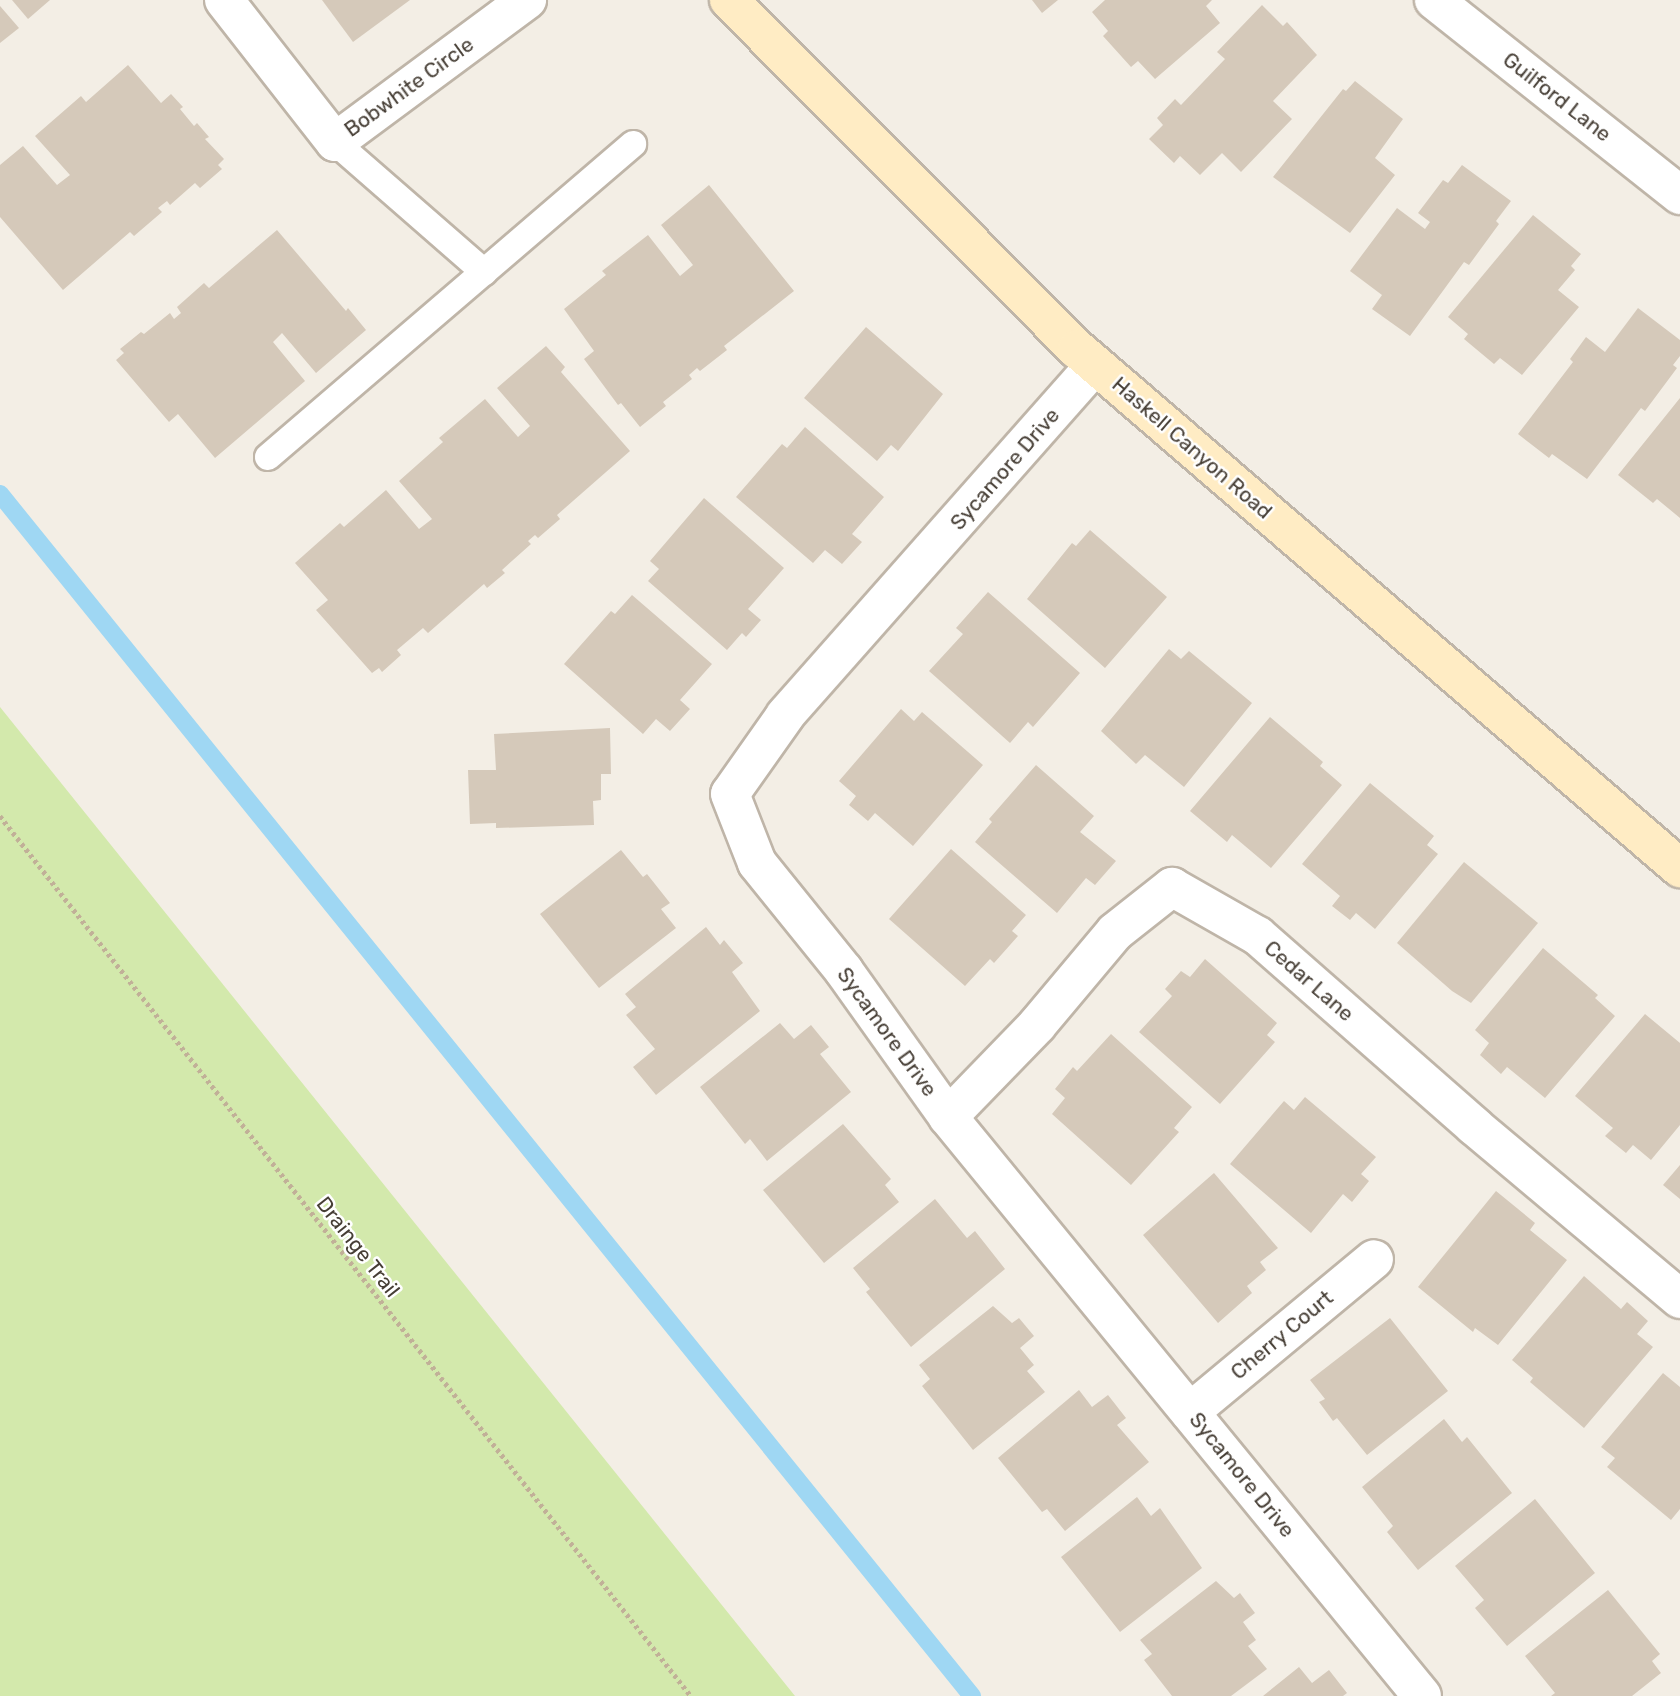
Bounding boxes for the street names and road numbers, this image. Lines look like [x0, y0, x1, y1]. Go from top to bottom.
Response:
street label: Bobwhite Circle [340, 32, 478, 142]
street label: Guilford Lane [1498, 47, 1616, 147]
street label: Haskell Canyon Road [1107, 372, 1277, 524]
street label: Sycamore Drive [945, 403, 1065, 535]
street label: Cedar Lane [1259, 935, 1359, 1027]
street label: Sycamore Drive [832, 963, 942, 1101]
street label: Drainge Trail [311, 1192, 405, 1302]
street label: Cherry Court [1226, 1285, 1338, 1385]
street label: Sycamore Drive [1184, 1407, 1300, 1543]

